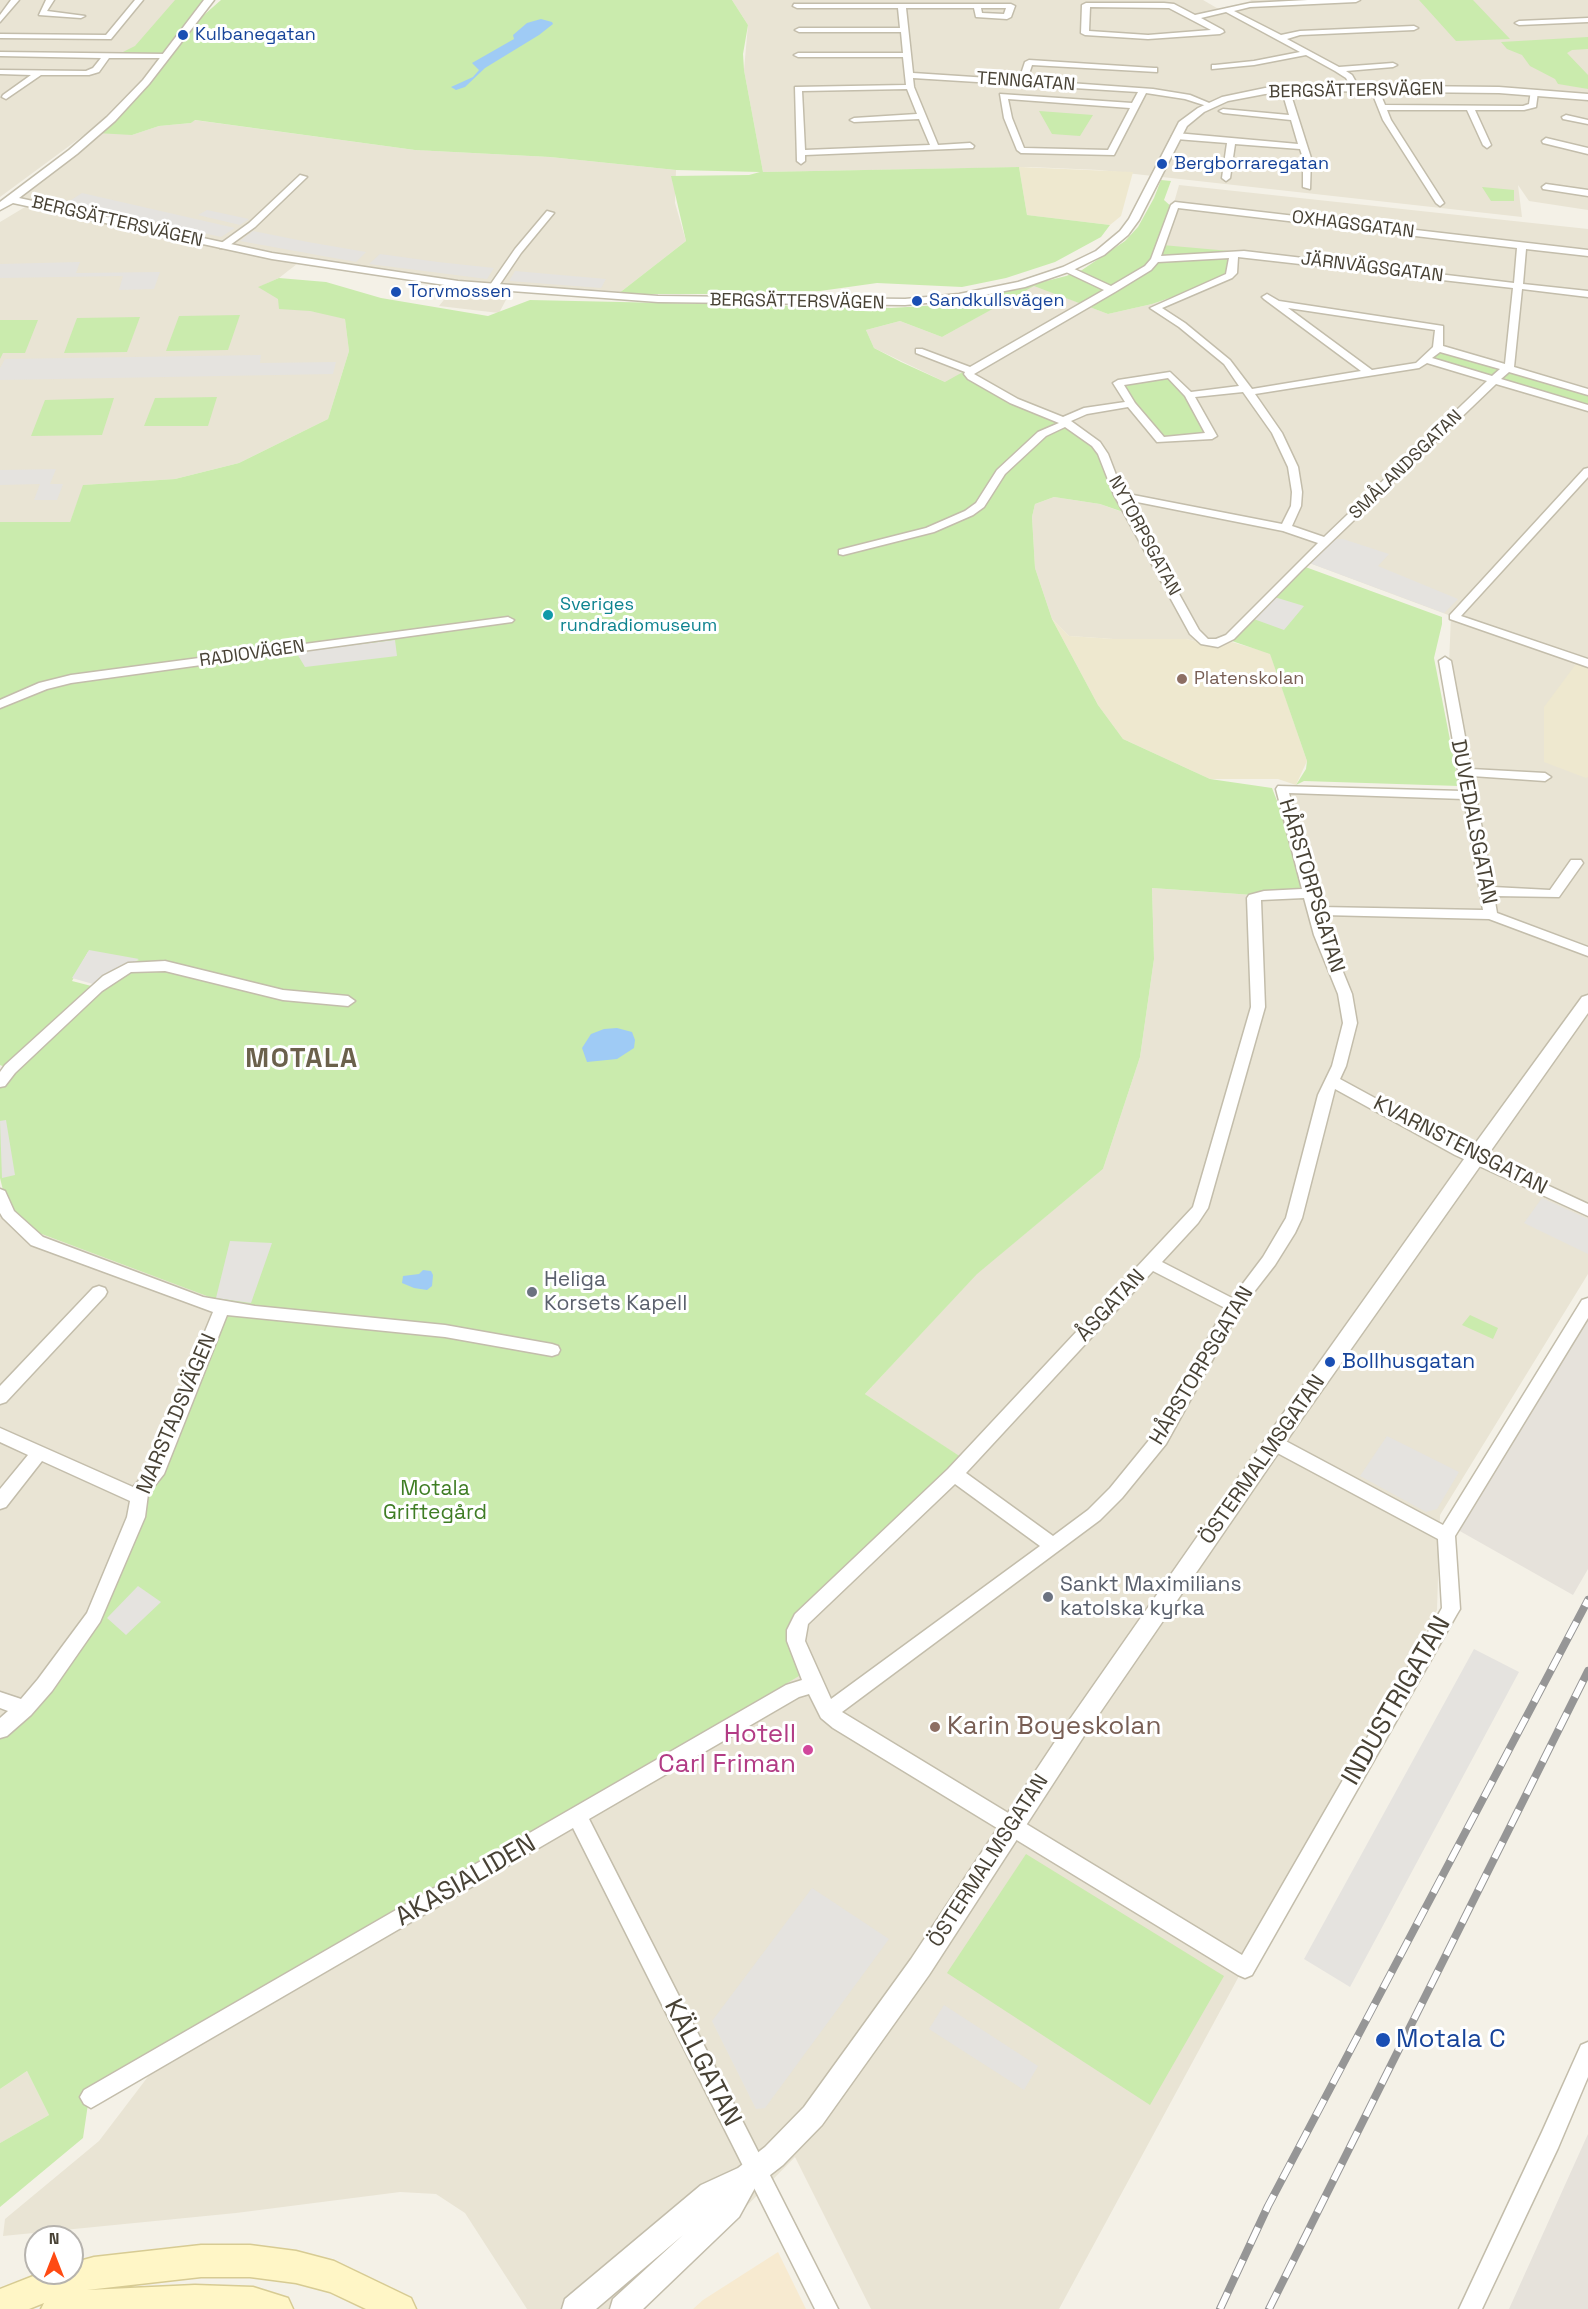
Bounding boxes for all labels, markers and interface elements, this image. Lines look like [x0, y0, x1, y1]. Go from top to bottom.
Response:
place label: Kulbanegatan [195, 24, 316, 46]
marker: Kulbanegatan [176, 28, 190, 42]
street label: TENNGATAN [976, 68, 1076, 96]
street label: BERGSÄTTERSVÄGEN [1268, 79, 1444, 103]
place label: Bergborraregatan [1174, 153, 1329, 175]
marker: Bergborraregatan [1155, 157, 1169, 171]
street label: BERGSÄTTERSVÄGEN [29, 192, 205, 252]
street label: OXHAGSGATAN [1290, 207, 1416, 243]
street label: JÄRNVÄGSGATAN [1299, 249, 1445, 287]
place label: Torvmossen [408, 281, 512, 303]
marker: Torvmossen [389, 285, 403, 299]
street label: BERGSÄTTERSVÄGEN [709, 290, 885, 314]
place label: Sandkullsvägen [929, 290, 1064, 312]
marker: Sandkullsvägen [910, 294, 924, 308]
street label: SMÅLANDSGATAN [1345, 406, 1467, 524]
street label: NYTORPSGATAN [1103, 472, 1185, 600]
place label: Sveriges rundradiomuseum [560, 594, 717, 636]
marker: Sveriges rundradiomuseum [541, 608, 555, 622]
street label: RADIOVÄGEN [198, 636, 306, 672]
place label: Platenskolan [1194, 668, 1304, 690]
marker: Platenskolan [1175, 672, 1189, 686]
street label: DUVEDALSGATAN [1445, 737, 1501, 907]
street label: HÅRSTORPSGATAN [1273, 796, 1349, 976]
district label: MOTALA [245, 1044, 359, 1076]
street label: KVARNSTENSGATAN [1369, 1091, 1551, 1201]
street label: ÅSGATAN [1071, 1265, 1151, 1347]
place label: Heliga Korsets Kapell [544, 1267, 687, 1317]
street label: HÅRSTORPSGATAN [1145, 1282, 1259, 1450]
marker: Heliga Korsets Kapell [525, 1285, 539, 1299]
street label: MARSTADSVÄGEN [132, 1330, 222, 1498]
place label: Bollhusgatan [1342, 1349, 1475, 1375]
marker: Bollhusgatan [1323, 1355, 1337, 1369]
street label: ÖSTERMALMSGATAN [1195, 1370, 1331, 1550]
park label: Motala Griftegård [383, 1476, 487, 1526]
place label: Sankt Maximilians katolska kyrka [1060, 1572, 1242, 1622]
marker: Sankt Maximilians katolska kyrka [1041, 1590, 1055, 1604]
street label: INDUSTRIGATAN [1336, 1611, 1458, 1791]
place label: Karin Boyeskolan [947, 1711, 1161, 1743]
place label: Hotell Carl Friman [658, 1719, 796, 1780]
marker: Karin Boyeskolan [928, 1720, 942, 1734]
marker: Hotell Carl Friman [801, 1743, 815, 1757]
street label: ÖSTERMALMSGATAN [924, 1770, 1054, 1952]
street label: AKASIALIDEN [390, 1828, 542, 1934]
street label: KÄLLGATAN [657, 1994, 747, 2132]
place label: Motala C [1396, 2024, 1506, 2056]
marker: Motala C [1374, 2031, 1392, 2049]
north arrow [24, 2225, 84, 2285]
text: N [49, 2228, 59, 2249]

